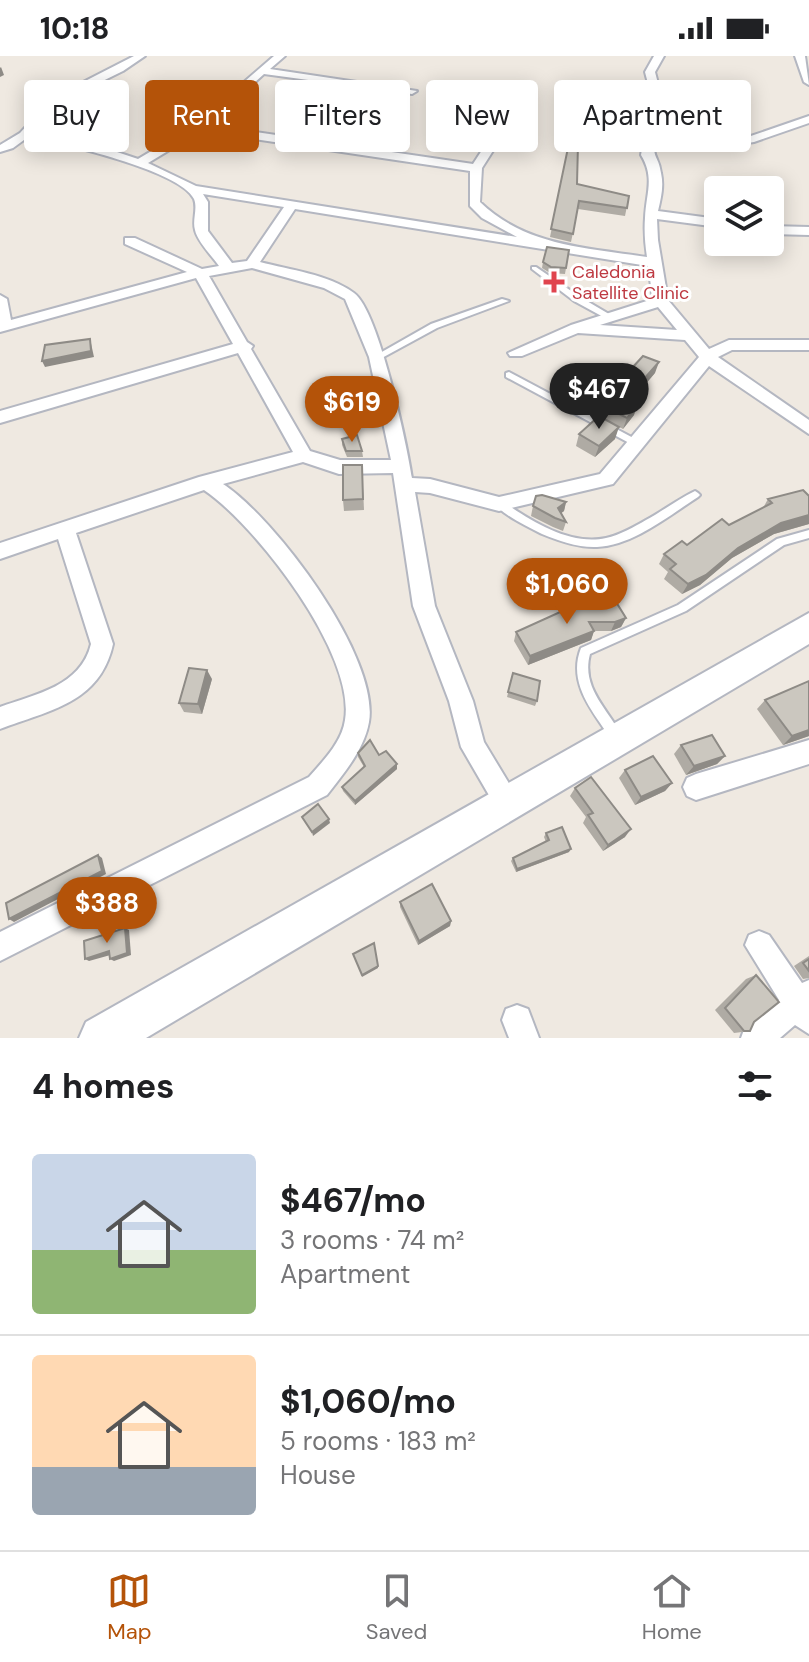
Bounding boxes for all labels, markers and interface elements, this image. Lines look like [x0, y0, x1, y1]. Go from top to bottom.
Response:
text: 10:18 [40, 9, 110, 48]
chip: Buy [24, 80, 129, 152]
chip: Rent [145, 80, 259, 152]
chip: Filters [275, 80, 410, 152]
chip: New [426, 80, 538, 152]
chip: Apartment [554, 80, 751, 152]
map controls [704, 176, 784, 256]
button: layers [704, 176, 784, 256]
place label: Caledonia Satellite Clinic [572, 260, 689, 305]
marker: Caledonia Satellite Clinic [543, 271, 565, 293]
pin: $467 [552, 363, 646, 431]
text: $467 [568, 372, 630, 406]
pin: $619 [305, 376, 399, 444]
text: $619 [323, 385, 381, 419]
pin: $1,060 [502, 558, 632, 626]
text: $1,060 [525, 567, 609, 601]
pin: $388 [60, 877, 154, 945]
text: $388 [75, 886, 139, 920]
text: 4 homes [32, 1064, 174, 1109]
icon: filters [733, 1064, 777, 1108]
text: $467/mo [280, 1178, 426, 1223]
icon: home [96, 1186, 192, 1282]
text: 3 rooms · 74 m² [280, 1223, 464, 1257]
text: Apartment [280, 1257, 411, 1291]
text: $1,060/mo [280, 1379, 456, 1424]
icon: home [96, 1387, 192, 1483]
text: 5 rooms · 183 m² [280, 1424, 476, 1458]
text: House [280, 1458, 356, 1492]
tab: Map [107, 1569, 151, 1646]
tab: Saved [366, 1569, 427, 1646]
tab: Home [642, 1569, 702, 1646]

